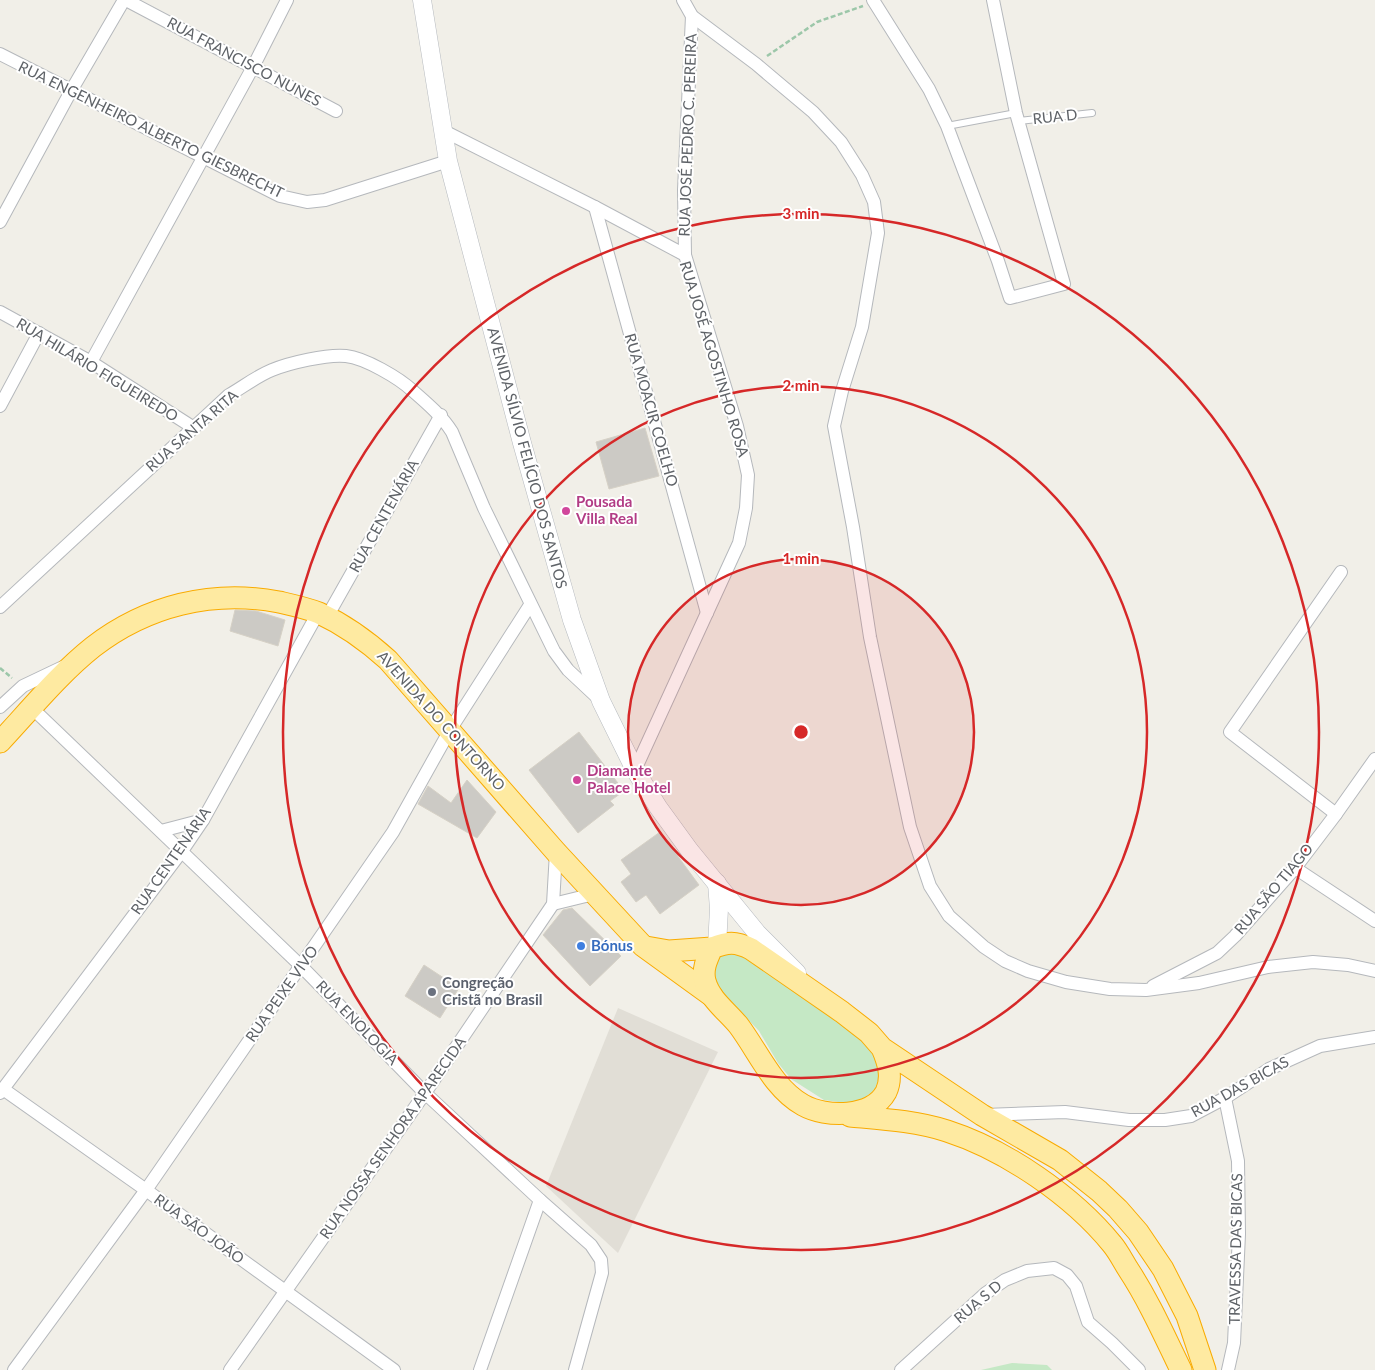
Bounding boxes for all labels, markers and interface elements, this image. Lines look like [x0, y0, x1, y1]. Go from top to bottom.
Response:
street label: RUA FRANCISCO NUNES [164, 13, 325, 109]
street label: RUA JOSÉ PEDRO C. PEREIRA [674, 32, 700, 237]
street label: RUA ENGENHEIRO ALBERTO GIESBRECHT [16, 57, 287, 201]
street label: RUA D [1032, 105, 1078, 127]
text: 3 min [782, 204, 820, 222]
street label: RUA JOSÉ AGOSTINHO ROSA [677, 259, 754, 460]
street label: RUA HILÁRIO FIGUEIREDO [13, 314, 182, 425]
street label: AVENIDA SÍLVIO FELÍCIO DOS SANTOS [484, 325, 572, 590]
street label: RUA MOACIR COELHO [622, 331, 682, 488]
text: 2 min [782, 376, 820, 394]
street label: RUA SANTA RITA [142, 385, 242, 475]
street label: RUA CENTENÁRIA [345, 455, 422, 575]
place label: Pousada Villa Real [575, 492, 637, 527]
marker: Pousada Villa Real [560, 505, 572, 517]
text: 1 min [782, 549, 820, 567]
street label: AVENIDA DO CONTORNO [374, 647, 509, 794]
centre of rings [792, 723, 810, 741]
place label: Diamante Palace Hotel [587, 761, 671, 796]
marker: Diamante Palace Hotel [571, 774, 583, 786]
street label: RUA CENTENÁRIA [126, 803, 214, 917]
street label: RUA SÃO TIAGO [1230, 839, 1316, 937]
place label: Bónus [591, 936, 633, 954]
marker: Bónus [575, 940, 587, 952]
street label: RUA PEIXE VIVO [241, 942, 321, 1045]
place label: Congreção Cristã no Brasil [442, 973, 542, 1008]
street label: RUA ENOLOGIA [313, 976, 403, 1069]
marker: Congreção Cristã no Brasil [426, 986, 438, 998]
street label: RUA NOSSA SENHORA APARECIDA [315, 1032, 470, 1242]
street label: RUA DAS BICAS [1187, 1052, 1292, 1120]
street label: TRAVESSA DAS BICAS [1225, 1173, 1245, 1325]
street label: RUA SÃO JOÃO [151, 1190, 248, 1267]
street label: RUA S D [950, 1276, 1005, 1326]

